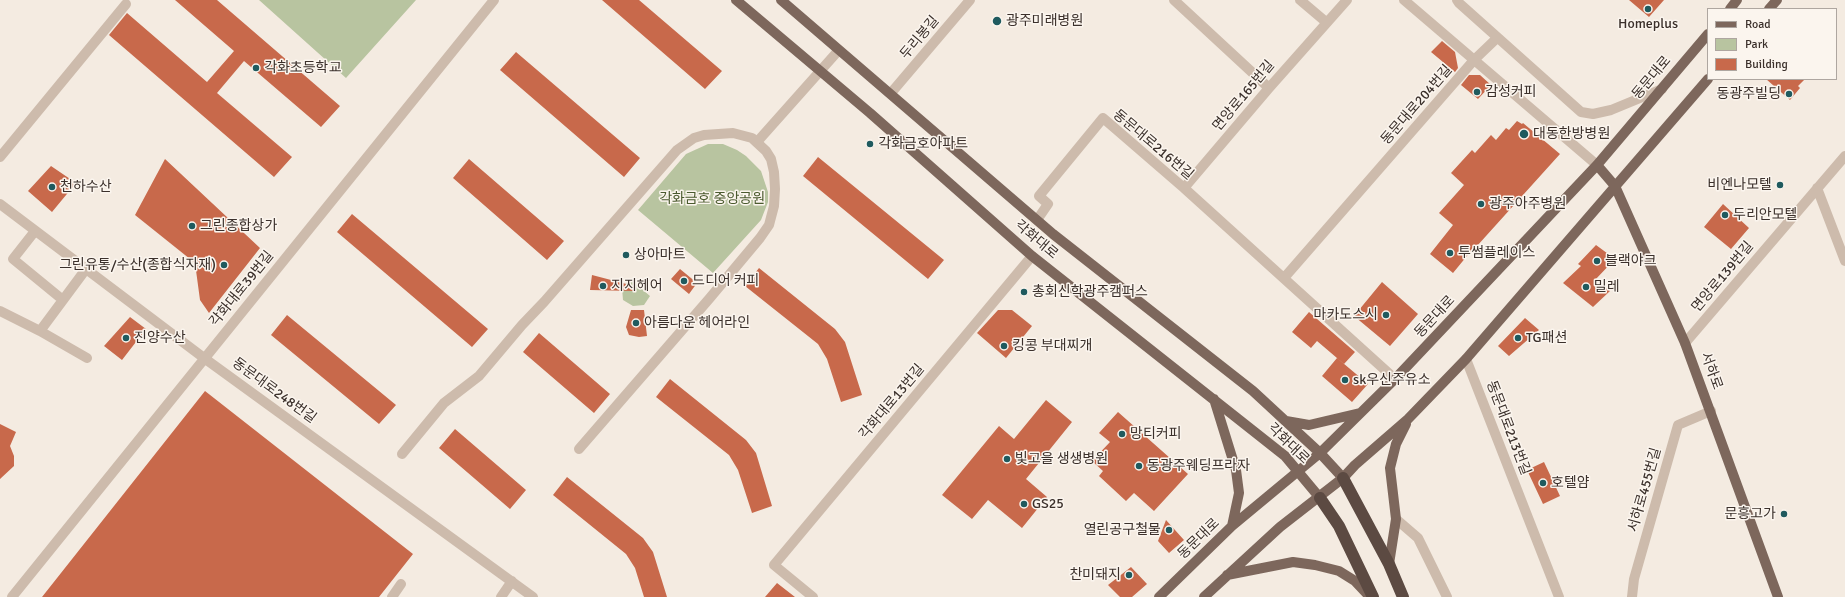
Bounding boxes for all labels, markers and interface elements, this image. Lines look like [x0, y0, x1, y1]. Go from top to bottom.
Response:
marker: Homeplus [1643, 4, 1653, 14]
legend [1707, 8, 1837, 80]
street label: 두리봉길 [897, 13, 943, 63]
place label: 광주미래병원 [1006, 13, 1083, 29]
marker: 광주미래병원 [991, 15, 1003, 27]
place label: Homeplus [1618, 16, 1678, 32]
text: Road [1745, 17, 1771, 32]
text: Park [1745, 37, 1768, 52]
street label: 동문대로 [1629, 53, 1675, 103]
street label: 면앙로165번길 [1210, 57, 1278, 135]
text: Building [1745, 57, 1788, 72]
place label: 각화초등학교 [264, 60, 341, 76]
street label: 동문대로204번길 [1378, 62, 1456, 148]
marker: 각화초등학교 [251, 63, 261, 73]
place label: 감성커피 [1485, 84, 1537, 100]
place label: 동광주빌딩 [1717, 86, 1781, 102]
marker: 감성커피 [1472, 87, 1482, 97]
marker: 동광주빌딩 [1784, 89, 1794, 99]
street label: 동문대로216번길 [1109, 106, 1197, 184]
place label: 대동한방병원 [1533, 126, 1610, 142]
marker: 대동한방병원 [1518, 128, 1530, 140]
place label: 각화금호아파트 [878, 136, 968, 152]
marker: 각화금호아파트 [865, 139, 875, 149]
place label: 비엔나모텔 [1708, 177, 1772, 193]
place label: 천하수산 [60, 179, 112, 195]
marker: 비엔나모텔 [1775, 180, 1785, 190]
marker: 천하수산 [47, 182, 57, 192]
park label: 각화금호 중앙공원 [659, 191, 765, 207]
place label: 광주아주병원 [1489, 196, 1566, 212]
marker: 광주아주병원 [1476, 199, 1486, 209]
place label: 두리안모텔 [1733, 207, 1797, 223]
marker: 두리안모텔 [1720, 210, 1730, 220]
street label: 각화대로 [1011, 217, 1061, 263]
place label: 그린종합상가 [200, 218, 277, 234]
marker: 그린종합상가 [187, 221, 197, 231]
street label: 면앙로139번길 [1689, 238, 1757, 316]
place label: 투썸플레이스 [1458, 245, 1535, 261]
place label: 상아마트 [634, 247, 686, 263]
street label: 각화대로39번길 [206, 248, 278, 330]
marker: 투썸플레이스 [1445, 248, 1455, 258]
marker: 상아마트 [621, 250, 631, 260]
place label: 블랙야크 [1605, 253, 1657, 269]
marker: 블랙야크 [1592, 256, 1602, 266]
place label: 그린유통/수산(종합식자재) [59, 257, 216, 273]
marker: 그린유통/수산(종합식자재) [219, 260, 229, 270]
place label: 드디어 커피 [692, 273, 759, 289]
marker: 드디어 커피 [679, 276, 689, 286]
place label: 지지헤어 [611, 278, 663, 294]
place label: 밀레 [1594, 279, 1620, 295]
marker: 지지헤어 [598, 281, 608, 291]
marker: 밀레 [1581, 282, 1591, 292]
place label: 총회신학광주캠퍼스 [1032, 284, 1148, 300]
marker: 총회신학광주캠퍼스 [1019, 287, 1029, 297]
street label: 동문대로 [1411, 292, 1459, 342]
place label: 마카도스시 [1314, 307, 1378, 323]
marker: 마카도스시 [1381, 310, 1391, 320]
place label: 아름다운 헤어라인 [644, 315, 750, 331]
marker: 아름다운 헤어라인 [631, 318, 641, 328]
place label: 진양수산 [134, 330, 186, 346]
place label: TG패션 [1526, 330, 1567, 346]
marker: 진양수산 [121, 333, 131, 343]
marker: TG패션 [1513, 333, 1523, 343]
place label: 킹콩 부대찌개 [1012, 338, 1092, 354]
marker: 킹콩 부대찌개 [999, 341, 1009, 351]
street label: 서하로 [1696, 350, 1726, 392]
street label: 동문대로248번길 [229, 355, 319, 427]
street label: 각화대로13번길 [856, 361, 928, 443]
place label: sk우신주유소 [1353, 372, 1431, 388]
marker: sk우신주유소 [1340, 375, 1350, 385]
street label: 동문대로213번길 [1482, 378, 1534, 478]
street label: 각화대로 [1264, 420, 1312, 468]
place label: 망티커피 [1130, 426, 1182, 442]
marker: 망티커피 [1117, 429, 1127, 439]
street label: 서하로455번길 [1625, 446, 1665, 534]
place label: 빛고을 생생병원 [1015, 451, 1108, 467]
marker: 빛고을 생생병원 [1002, 454, 1012, 464]
place label: 동광주웨딩프라자 [1147, 458, 1250, 474]
marker: 동광주웨딩프라자 [1134, 461, 1144, 471]
place label: 호텔얌 [1551, 475, 1590, 491]
marker: 호텔얌 [1538, 478, 1548, 488]
place label: GS25 [1032, 496, 1064, 512]
marker: GS25 [1019, 499, 1029, 509]
place label: 문흥고가 [1724, 506, 1776, 522]
marker: 문흥고가 [1779, 509, 1789, 519]
street label: 동문대로 [1175, 515, 1223, 563]
place label: 열린공구철물 [1084, 522, 1161, 538]
marker: 열린공구철물 [1164, 525, 1174, 535]
place label: 찬미돼지 [1069, 567, 1121, 583]
marker: 찬미돼지 [1124, 570, 1134, 580]

